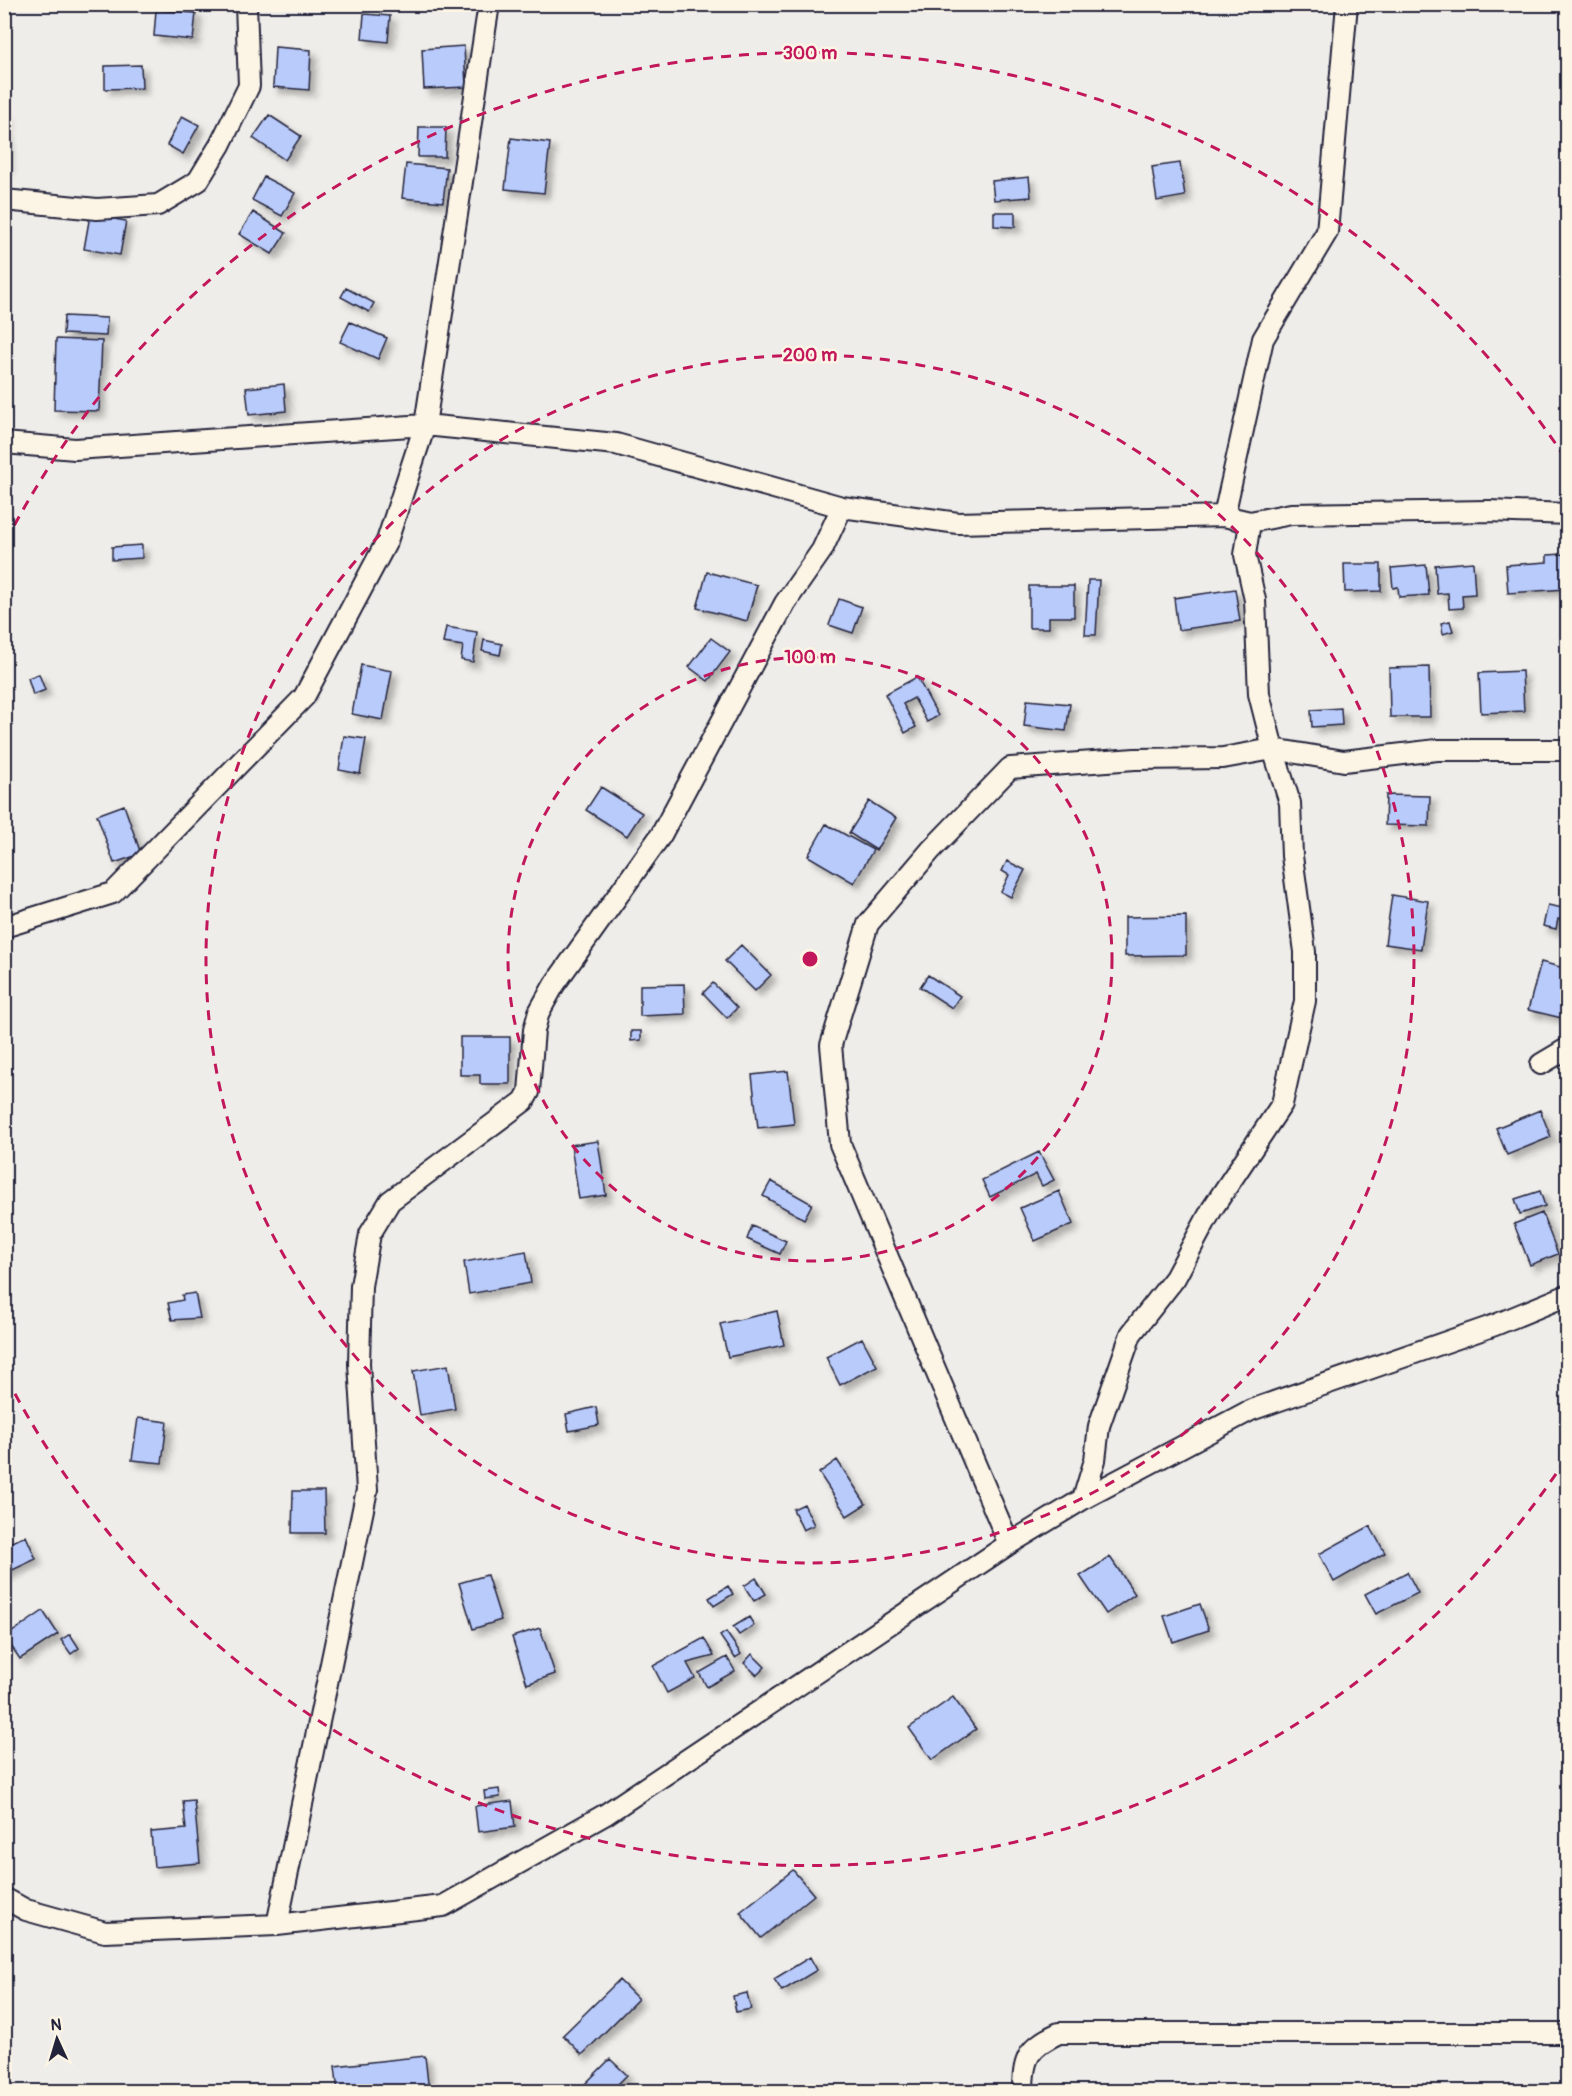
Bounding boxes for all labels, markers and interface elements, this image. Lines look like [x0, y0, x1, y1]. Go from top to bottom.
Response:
text: 300 m [783, 42, 837, 65]
text: 200 m [783, 344, 837, 367]
text: 100 m [784, 646, 836, 669]
centre of rings [800, 949, 820, 969]
north arrow [27, 2009, 87, 2069]
text: N [50, 2015, 62, 2035]

